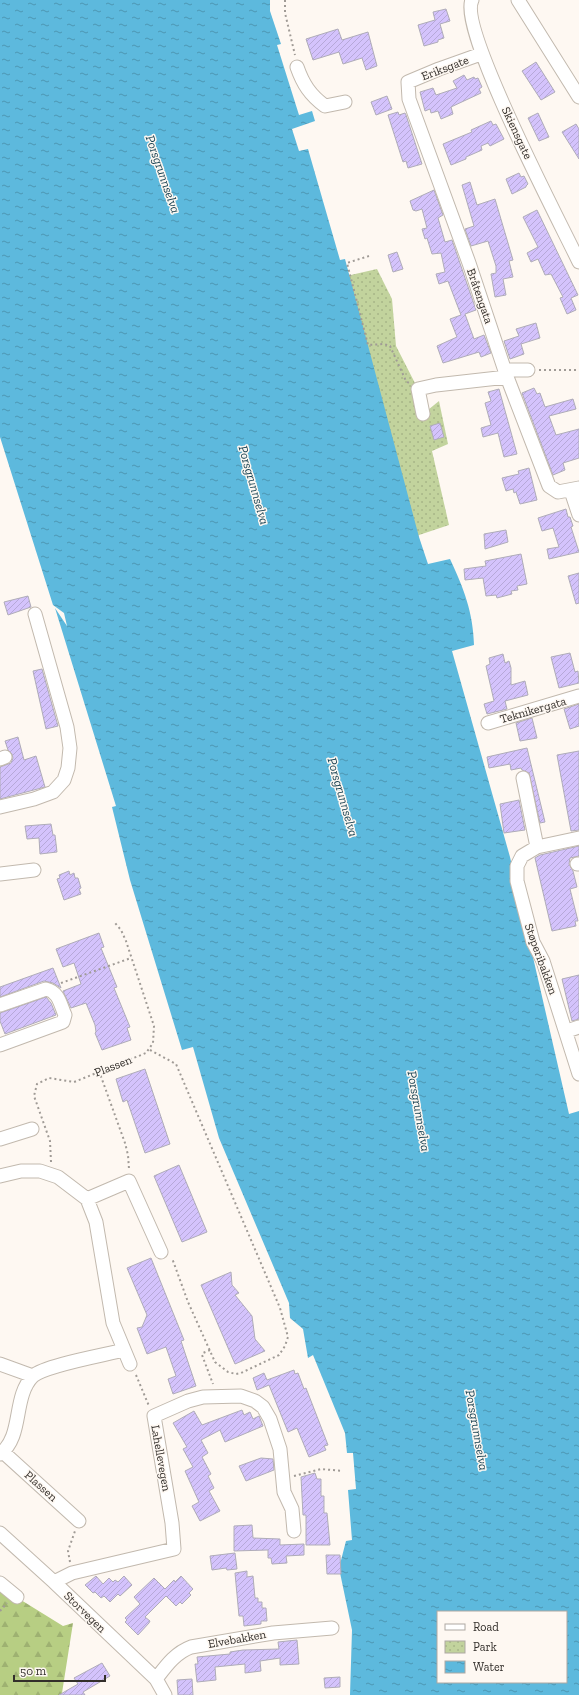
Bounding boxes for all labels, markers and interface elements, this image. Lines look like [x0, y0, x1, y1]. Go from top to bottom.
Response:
street label: Eriksgate [419, 52, 471, 83]
street label: Skiensgate [499, 105, 535, 162]
water label: Porsgrunnselva [143, 133, 183, 215]
street label: Bråtengata [464, 266, 496, 326]
water label: Porsgrunnselva [236, 444, 272, 526]
street label: Teknikergata [498, 694, 568, 726]
water label: Porsgrunnselva [325, 756, 361, 838]
street label: Støperibakken [522, 922, 560, 997]
street label: Plassen [92, 1052, 134, 1080]
water label: Porsgrunnselva [405, 1070, 433, 1152]
water label: Porsgrunnselva [463, 1389, 491, 1471]
street label: Lahellevegen [148, 1424, 174, 1492]
street label: Plassen [22, 1468, 60, 1504]
street label: Storvegen [61, 1589, 109, 1635]
legend [437, 1611, 567, 1683]
text: Road [473, 1620, 499, 1634]
street label: Elvebakken [207, 1627, 267, 1651]
text: Park [473, 1640, 498, 1654]
scale bar [14, 1657, 105, 1683]
text: Water [473, 1660, 505, 1674]
text: 50 m [20, 1664, 47, 1678]

